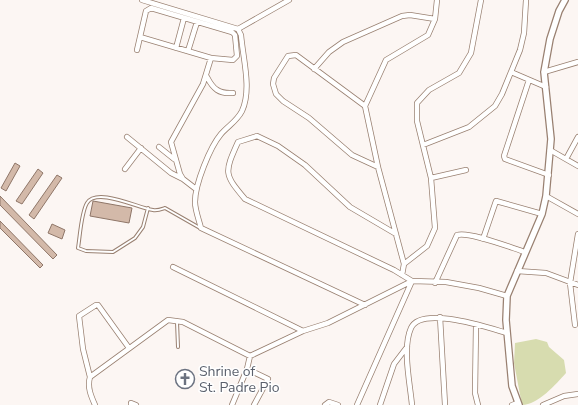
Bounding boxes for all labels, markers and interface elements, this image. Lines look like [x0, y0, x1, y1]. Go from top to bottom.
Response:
place label: Shrine of St. Padre Pio [199, 362, 280, 397]
church icon: Shrine of St. Padre Pio [174, 368, 196, 390]

